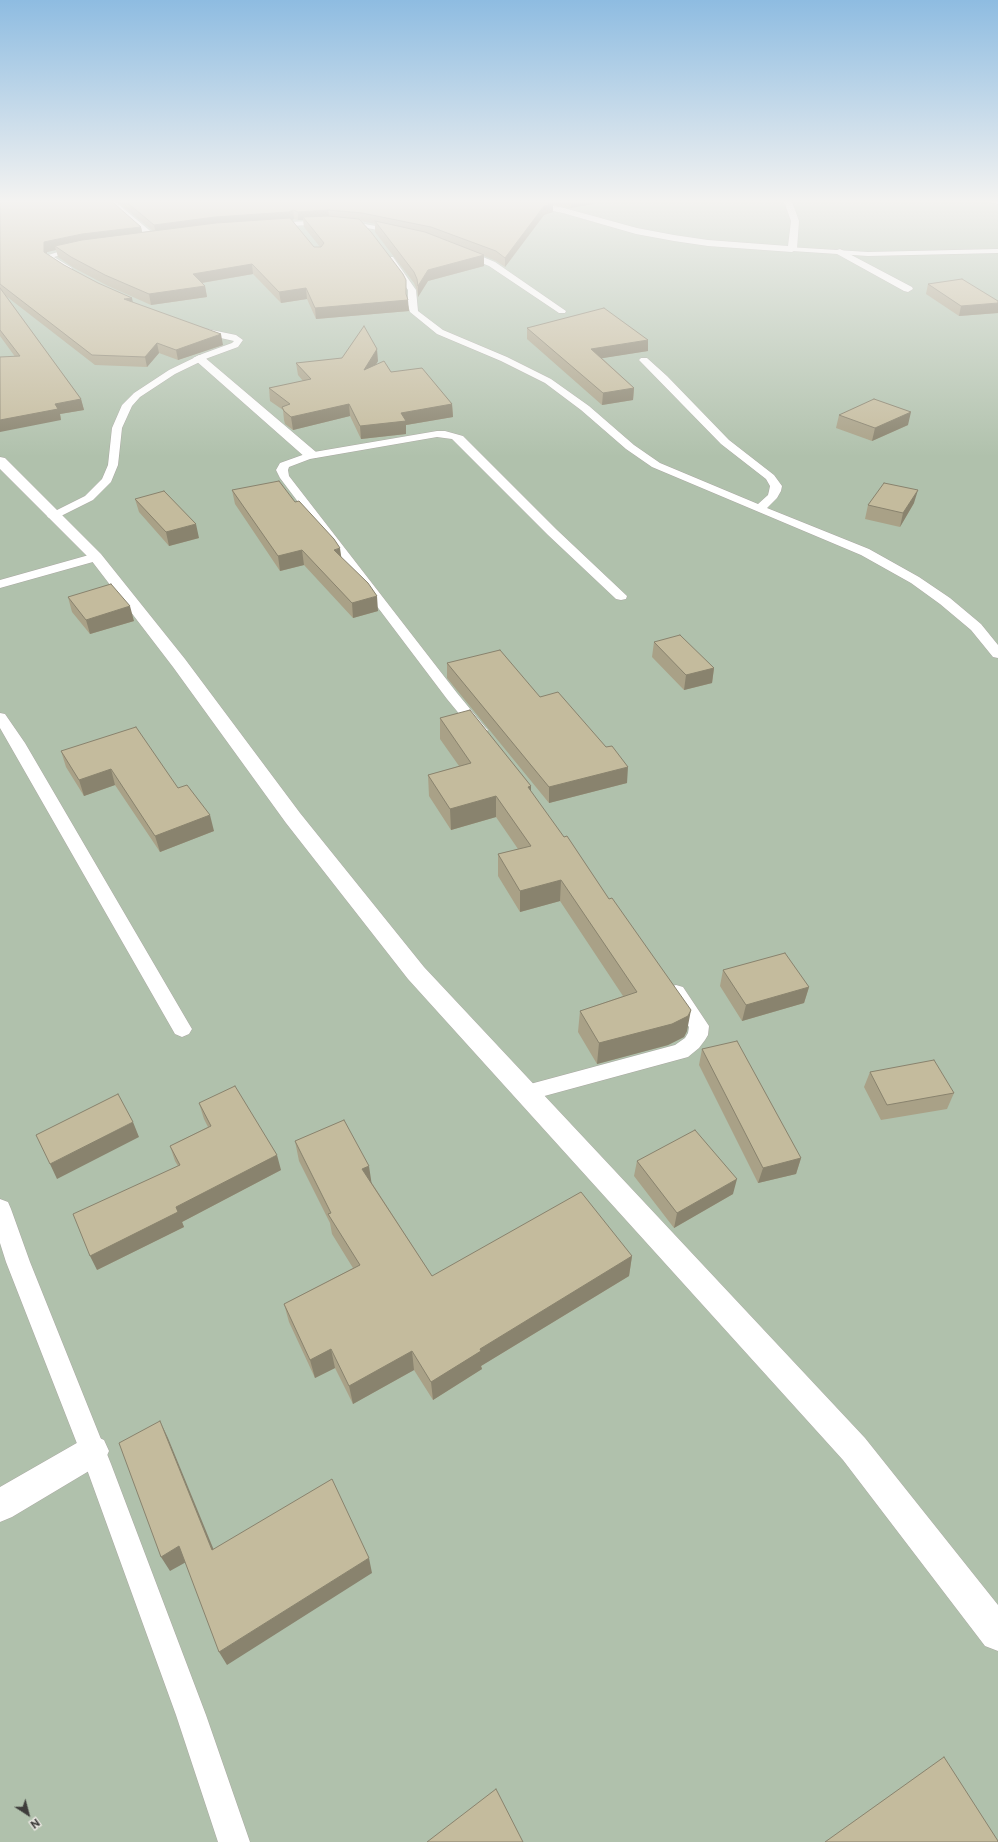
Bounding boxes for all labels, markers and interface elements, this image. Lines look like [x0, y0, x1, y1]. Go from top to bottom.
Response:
north arrow [8, 1794, 48, 1834]
text: N [28, 1816, 43, 1832]

